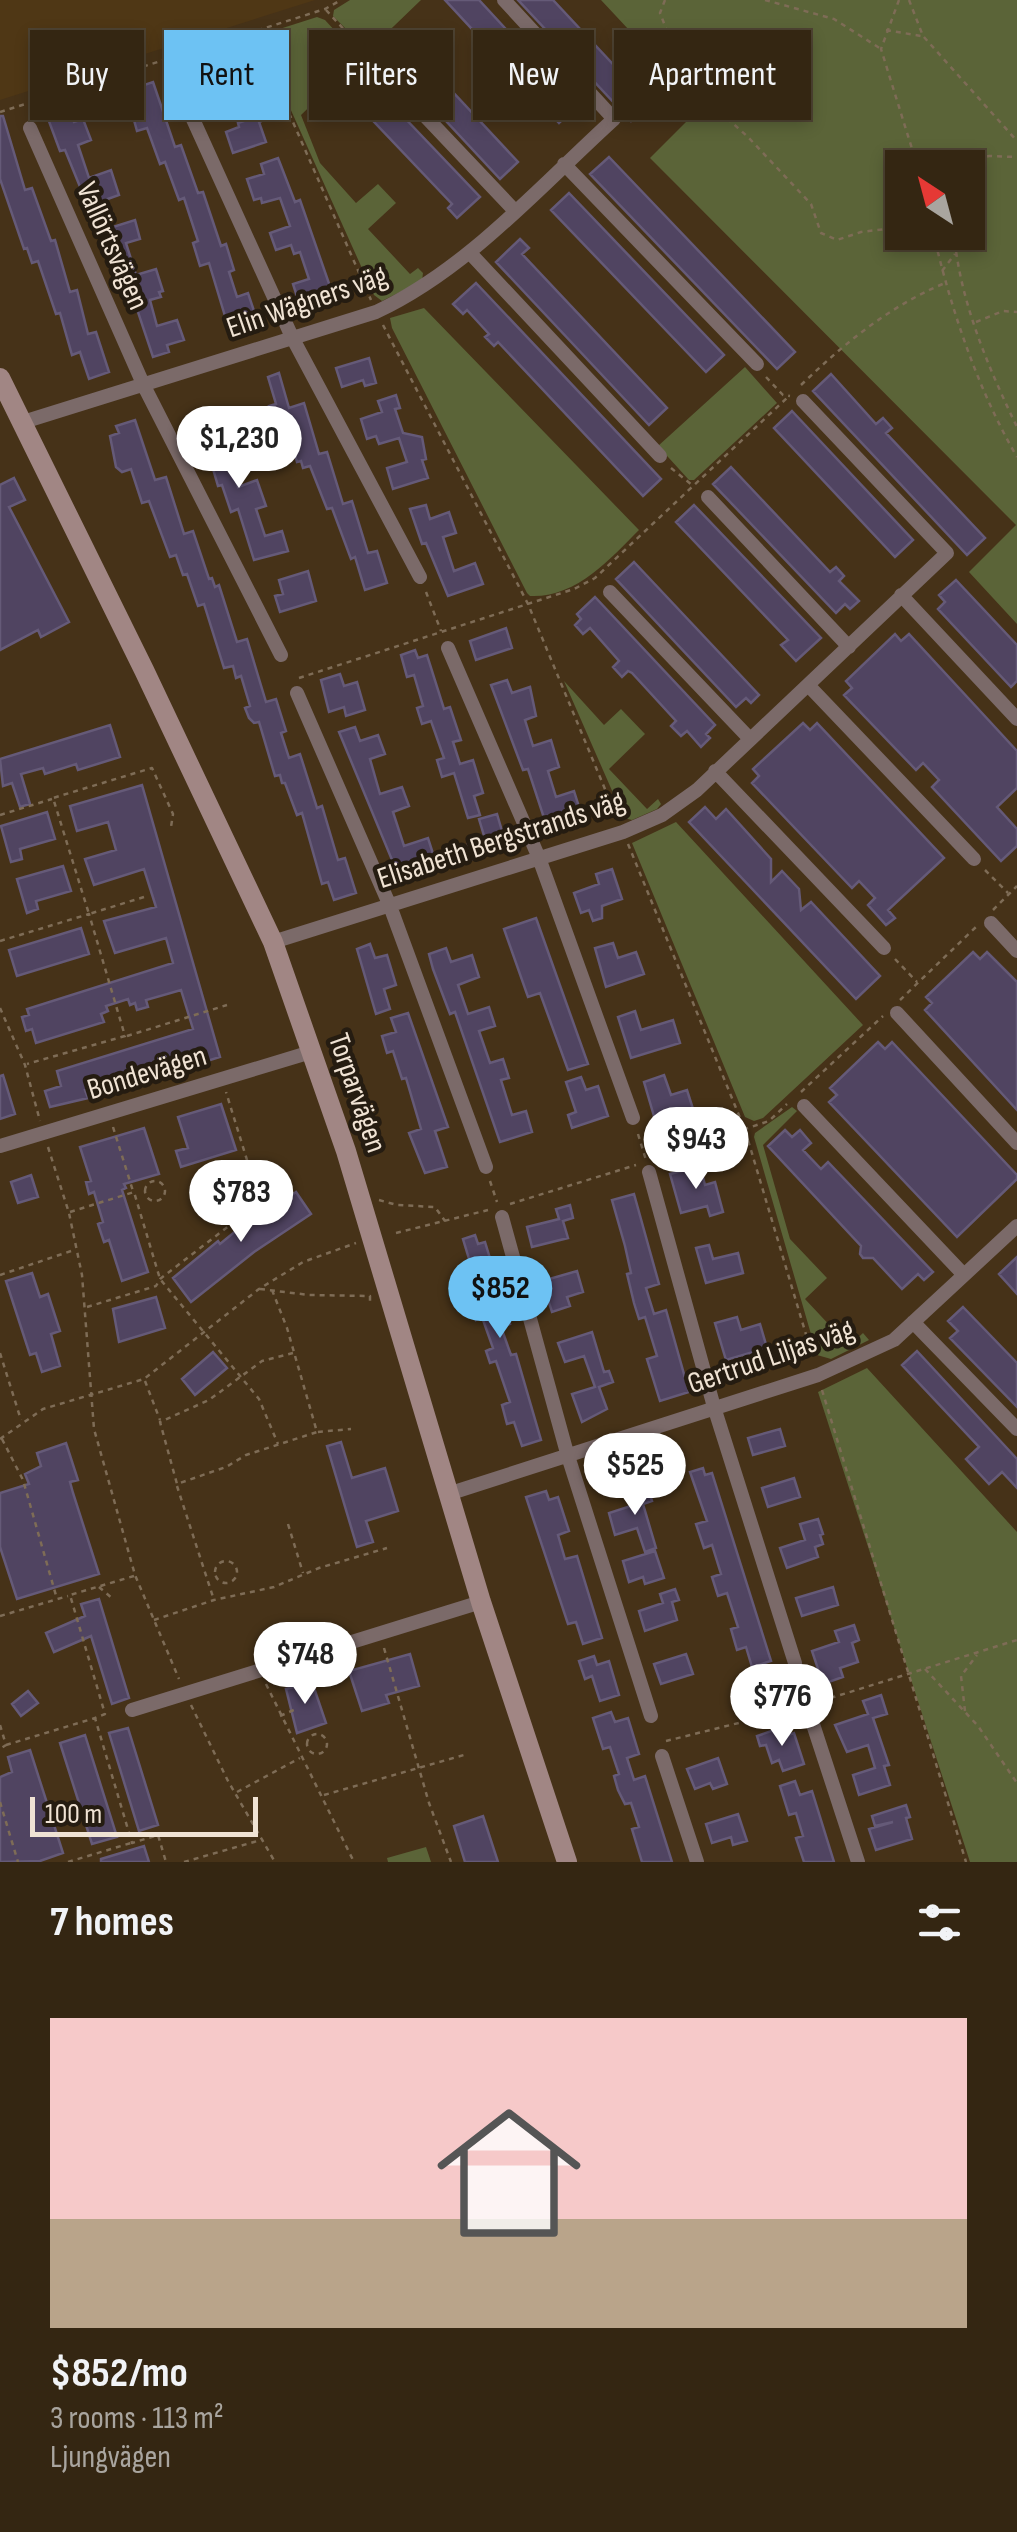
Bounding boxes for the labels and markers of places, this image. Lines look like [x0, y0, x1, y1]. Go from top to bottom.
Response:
pin: $1,230 [158, 406, 320, 491]
pin: $943 [637, 1107, 755, 1192]
pin: $783 [182, 1160, 300, 1245]
pin: $852 [441, 1256, 559, 1341]
pin: $525 [576, 1433, 694, 1518]
pin: $748 [246, 1622, 364, 1707]
pin: $776 [723, 1664, 841, 1749]

